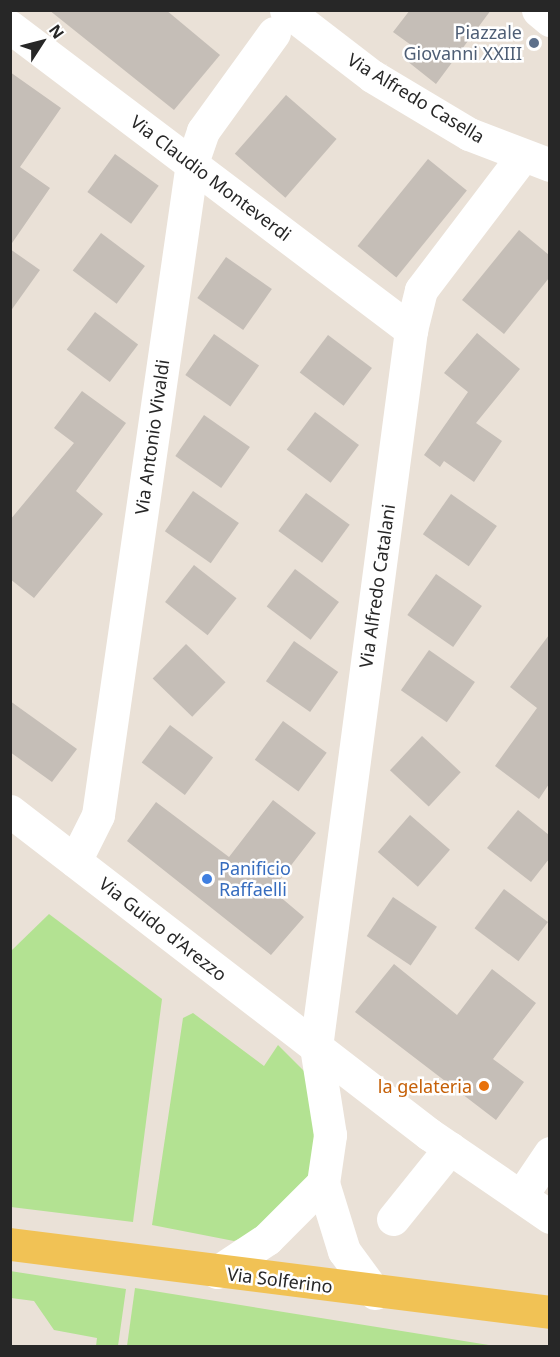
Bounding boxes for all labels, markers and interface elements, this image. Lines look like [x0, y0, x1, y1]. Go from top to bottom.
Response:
north arrow [12, 12, 72, 72]
text: N [44, 20, 69, 43]
place label: Piazzale Giovanni XXIII [404, 22, 522, 64]
marker: Piazzale Giovanni XXIII [527, 36, 541, 50]
street label: Via Alfredo Casella [344, 49, 488, 147]
street label: Via Claudio Monteverdi [126, 111, 296, 245]
street label: Via Antonio Vivaldi [130, 358, 174, 516]
street label: Via Alfredo Catalani [355, 503, 399, 669]
place label: Panificio Raffaelli [219, 858, 291, 900]
street label: Via Guido d'Arezzo [95, 872, 231, 986]
marker: Panificio Raffaelli [200, 872, 214, 886]
place label: la gelateria [378, 1075, 472, 1097]
marker: la gelateria [477, 1079, 491, 1093]
street label: Via Solferino [226, 1263, 334, 1297]

